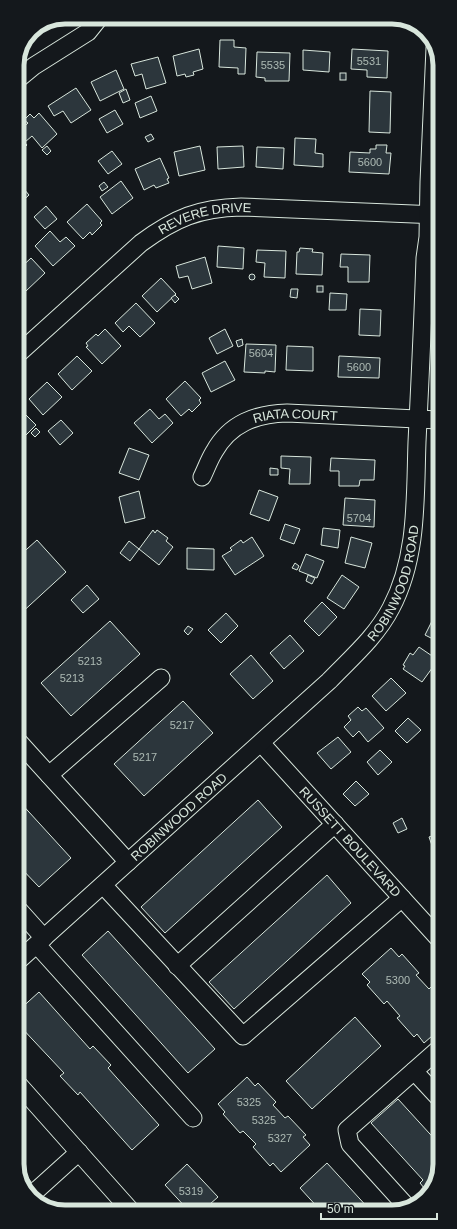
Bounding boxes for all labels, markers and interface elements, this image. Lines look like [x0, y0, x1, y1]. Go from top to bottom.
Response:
house number: 5531 [357, 55, 381, 67]
house number: 5535 [261, 59, 285, 71]
house number: 5600 [358, 156, 382, 168]
street label: REVERE DRIVE [155, 200, 252, 237]
house number: 5604 [249, 347, 273, 359]
house number: 5600 [347, 361, 371, 373]
street label: RIATA COURT [251, 406, 338, 426]
house number: 5704 [347, 512, 371, 524]
street label: ROBINWOOD ROAD [364, 524, 422, 644]
house number: 5213 [78, 655, 102, 667]
house number: 5213 [60, 672, 84, 684]
house number: 5217 [170, 719, 194, 731]
house number: 5217 [133, 751, 157, 763]
street label: ROBINWOOD ROAD [128, 770, 230, 864]
street label: RUSSETT BOULEVARD [296, 784, 404, 900]
house number: 5300 [386, 974, 410, 986]
house number: 5325 [237, 1096, 261, 1108]
house number: 5325 [252, 1114, 276, 1126]
house number: 5327 [268, 1132, 292, 1144]
house number: 5319 [179, 1185, 203, 1197]
scale bar [321, 1195, 437, 1221]
text: 50 m [327, 1202, 354, 1216]

